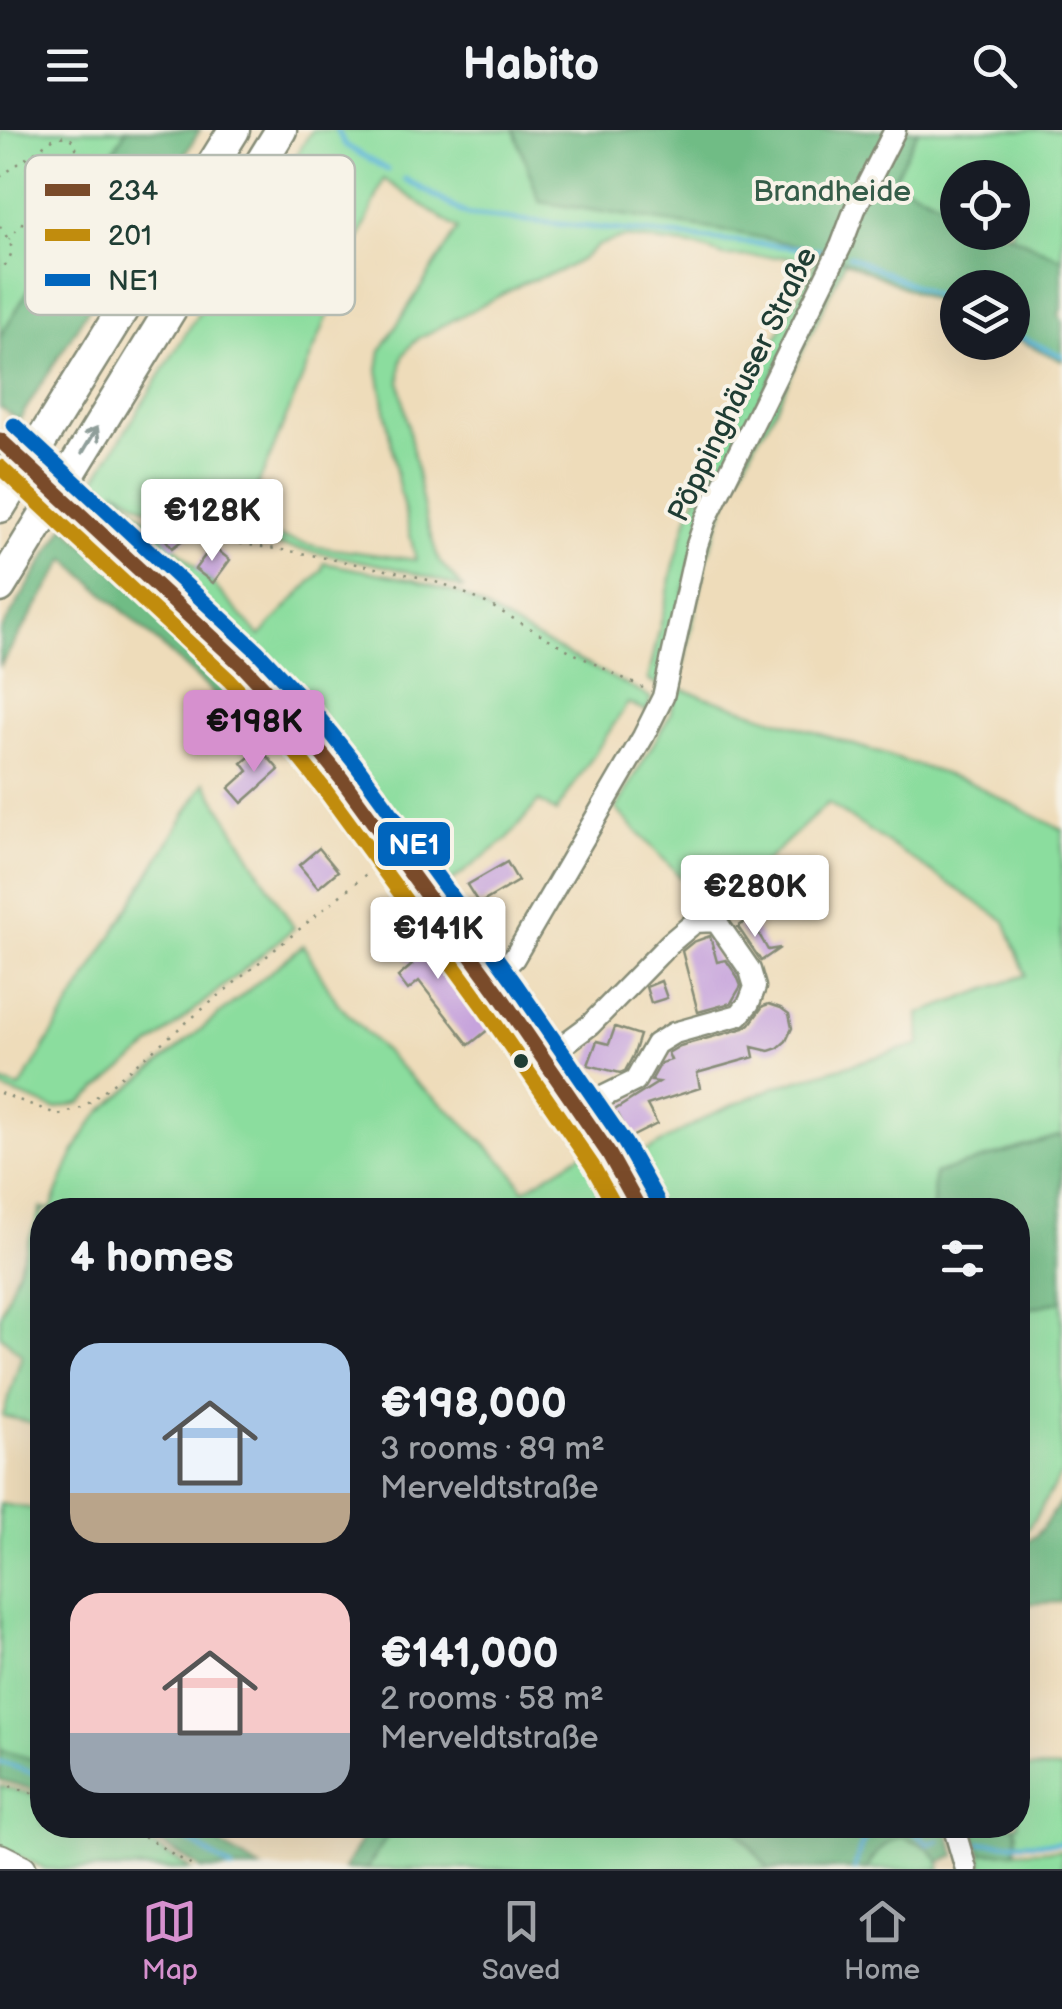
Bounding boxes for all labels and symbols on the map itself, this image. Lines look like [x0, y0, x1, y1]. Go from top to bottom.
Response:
legend [25, 155, 355, 315]
park label: Brandheide [753, 174, 911, 210]
text: 234 [108, 175, 158, 208]
text: 201 [108, 220, 152, 253]
street label: Pöppinghäuser Straße [661, 241, 825, 528]
text: NE1 [108, 265, 158, 298]
one-way arrow [80, 426, 101, 455]
pin: €128K [142, 479, 282, 564]
pin: €198K [184, 690, 324, 775]
line badge: NE1 [376, 820, 452, 868]
text: NE1 [388, 829, 440, 862]
pin: €280K [685, 855, 825, 940]
pin: €141K [368, 897, 508, 982]
unlabelled marker [511, 1051, 531, 1071]

